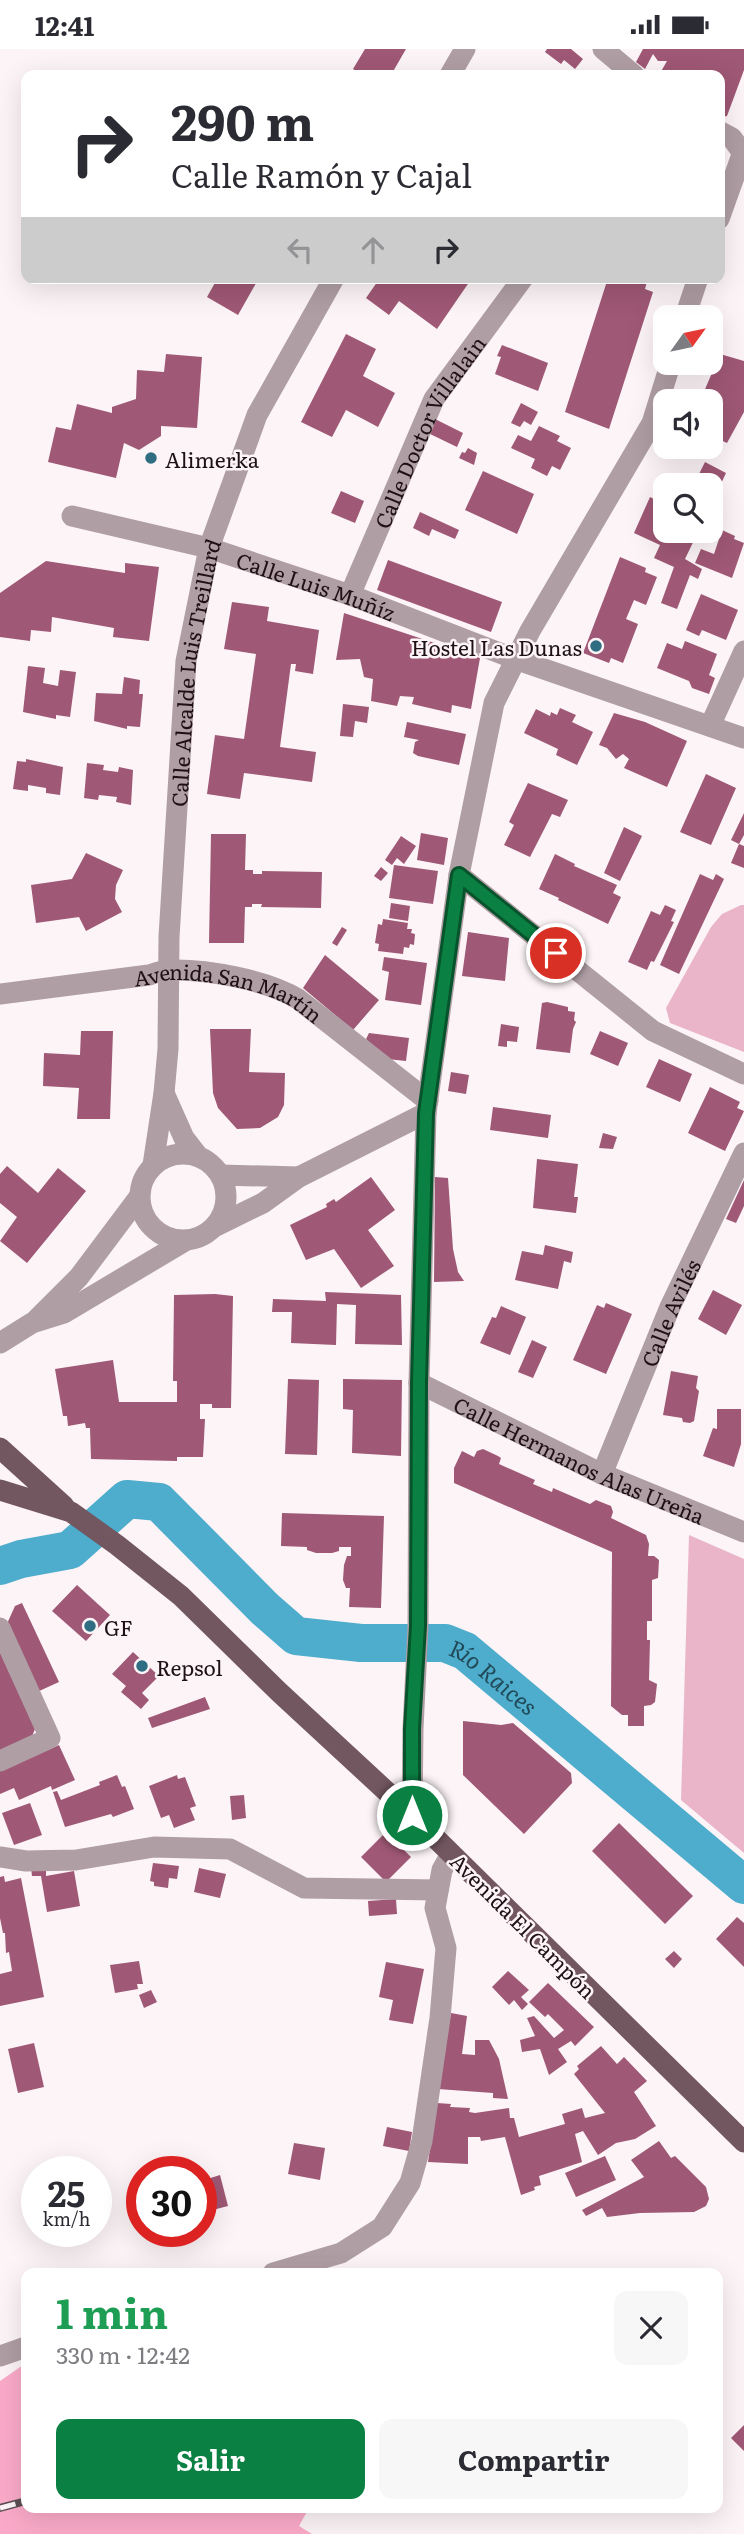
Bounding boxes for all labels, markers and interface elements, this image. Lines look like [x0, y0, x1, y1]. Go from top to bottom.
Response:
text: 12:41 [35, 5, 94, 44]
text: 290 m [171, 83, 314, 156]
icon: right [56, 98, 147, 189]
text: Calle Ramón y Cajal [171, 150, 472, 198]
icon: left [281, 231, 319, 269]
icon: ahead [354, 231, 392, 269]
icon: right [427, 231, 465, 269]
north arrow [653, 305, 723, 375]
map controls [653, 305, 723, 543]
street label: Calle Doctor Villalain [365, 328, 492, 533]
button: sound [653, 389, 723, 459]
place label: Alimerka [165, 443, 260, 474]
marker: Alimerka [143, 450, 159, 466]
button: search [653, 473, 723, 543]
street label: Calle Alcalde Luis Treillard [162, 534, 227, 808]
street label: Calle Luis Muñíz [233, 543, 400, 627]
place label: Hostel Las Dunas [411, 631, 582, 662]
marker: Hostel Las Dunas [588, 638, 604, 654]
pin [526, 923, 586, 983]
icon: arrive [537, 934, 575, 972]
street label: Avenida San Martín [132, 954, 330, 1029]
street label: Calle Avilés [632, 1253, 707, 1371]
street label: Calle Hermanos Alas Ureña [449, 1388, 711, 1530]
place label: GF [104, 1611, 133, 1642]
marker: GF [82, 1618, 98, 1634]
water label: Río Raices [445, 1630, 545, 1722]
place label: Repsol [156, 1651, 222, 1682]
marker: Repsol [134, 1658, 150, 1674]
position arrow [375, 1778, 449, 1852]
street label: Avenida El Campón [444, 1845, 604, 2005]
speed limit sign: 30 [126, 2156, 217, 2247]
text: 25 [48, 2166, 85, 2218]
text: km/h [43, 2205, 90, 2232]
text: 1 min [56, 2280, 168, 2342]
button: close [614, 2291, 688, 2365]
text: 330 m · 12:42 [56, 2337, 190, 2371]
button: Salir [56, 2419, 365, 2499]
button: Compartir [379, 2419, 688, 2499]

